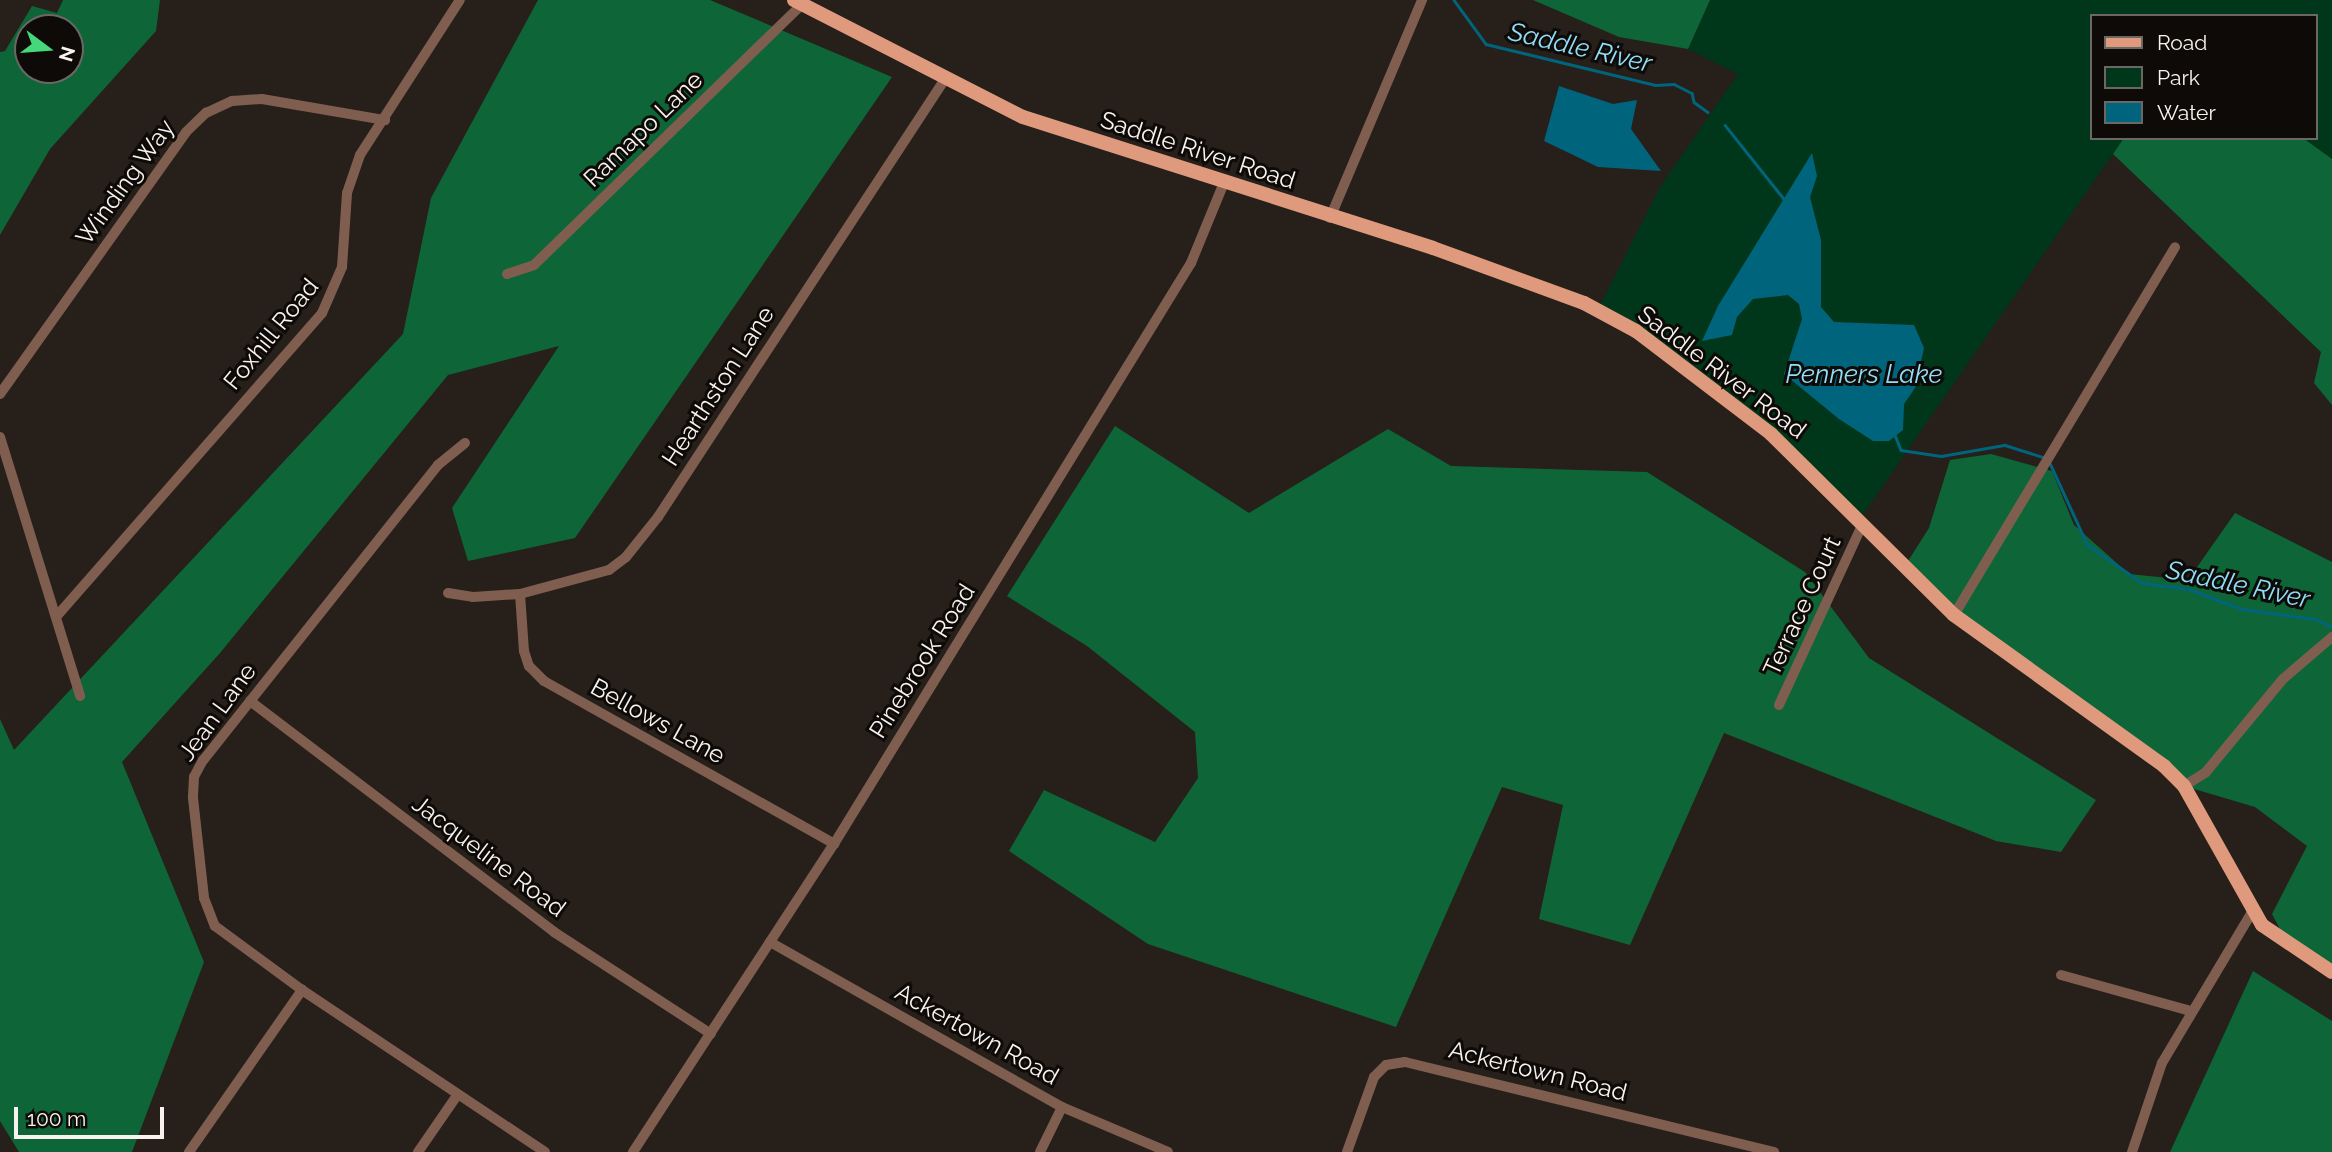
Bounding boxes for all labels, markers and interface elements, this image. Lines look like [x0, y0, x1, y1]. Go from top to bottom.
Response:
north arrow [14, 14, 84, 84]
legend [2090, 14, 2318, 140]
water label: Saddle River [1505, 16, 1655, 80]
text: Road [2157, 30, 2207, 55]
text: N [55, 44, 80, 64]
street label: Ramapo Lane [578, 65, 708, 193]
text: Park [2157, 65, 2200, 90]
text: Water [2157, 100, 2216, 125]
street label: Saddle River Road [1097, 105, 1299, 195]
street label: Winding Way [70, 113, 180, 251]
street label: Foxhill Road [217, 272, 325, 396]
street label: Saddle River Road [1632, 299, 1812, 445]
street label: Hearthston Lane [656, 301, 780, 471]
water label: Penners Lake [1785, 359, 1943, 391]
street label: Terrace Court [1757, 532, 1847, 680]
water label: Saddle River [2163, 555, 2313, 615]
street label: Pinebrook Road [863, 579, 981, 743]
street label: Jean Lane [172, 658, 262, 766]
street label: Bellows Lane [586, 672, 730, 770]
street label: Jacqueline Road [407, 789, 571, 923]
street label: Ackertown Road [890, 977, 1064, 1091]
street label: Ackertown Road [1446, 1035, 1630, 1107]
scale bar [18, 1092, 168, 1136]
text: 100 m [27, 1106, 86, 1131]

